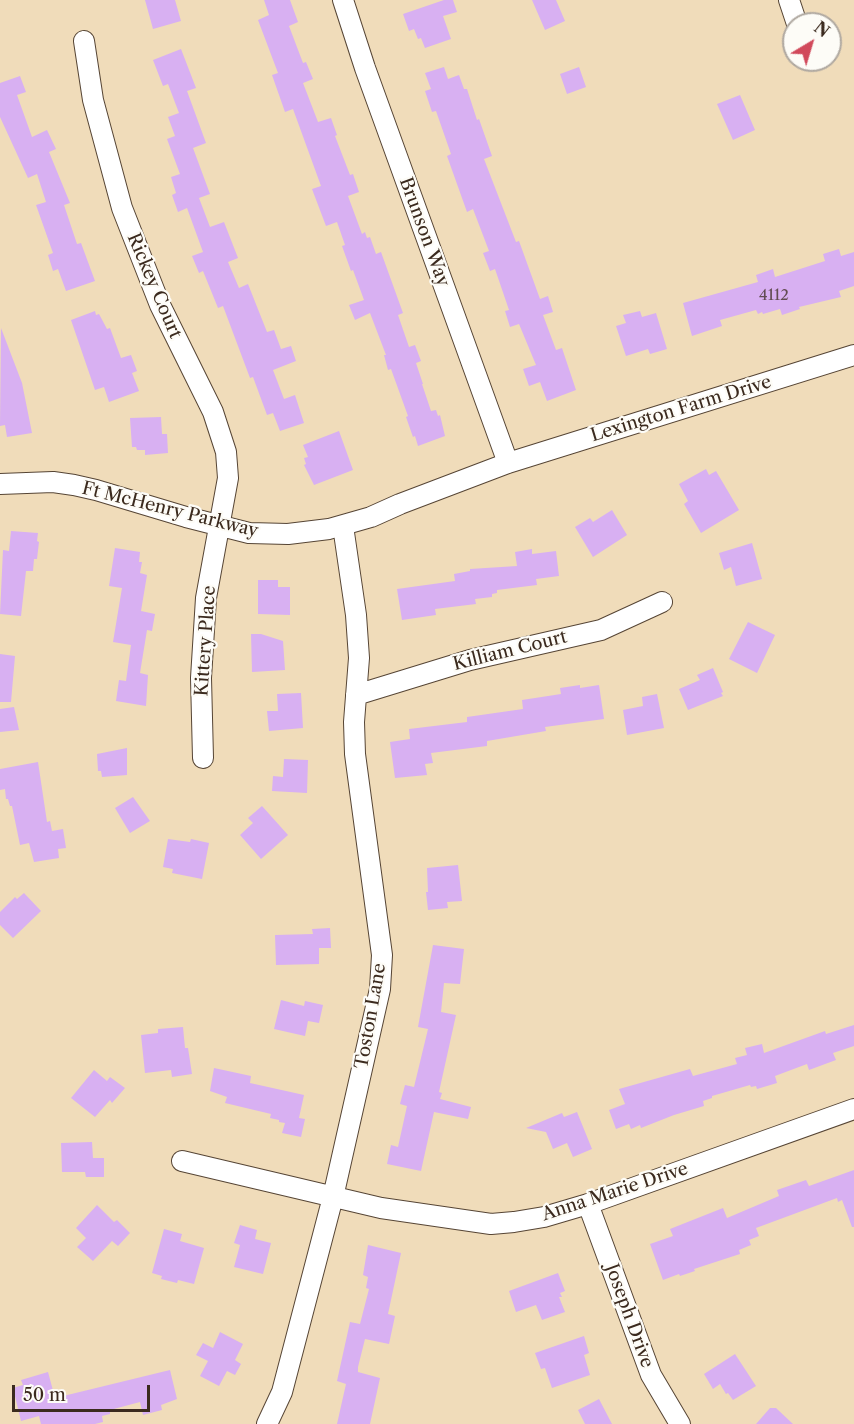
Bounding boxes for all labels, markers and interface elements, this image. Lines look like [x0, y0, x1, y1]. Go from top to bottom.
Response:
north arrow [782, 12, 842, 72]
text: N [810, 17, 833, 42]
street label: Brunson Way [394, 174, 454, 290]
street label: Rickey Court [122, 230, 186, 342]
house number: 4112 [759, 287, 789, 305]
street label: Lexington Farm Drive [588, 371, 774, 447]
street label: Ft McHenry Parkway [80, 478, 260, 542]
street label: Kittery Place [191, 585, 221, 697]
street label: Killiam Court [451, 626, 569, 676]
street label: Toston Lane [351, 962, 391, 1070]
street label: Anna Marie Drive [539, 1158, 691, 1226]
street label: Joseph Drive [600, 1261, 658, 1371]
scale bar [15, 1373, 153, 1411]
text: 50 m [23, 1384, 66, 1406]

